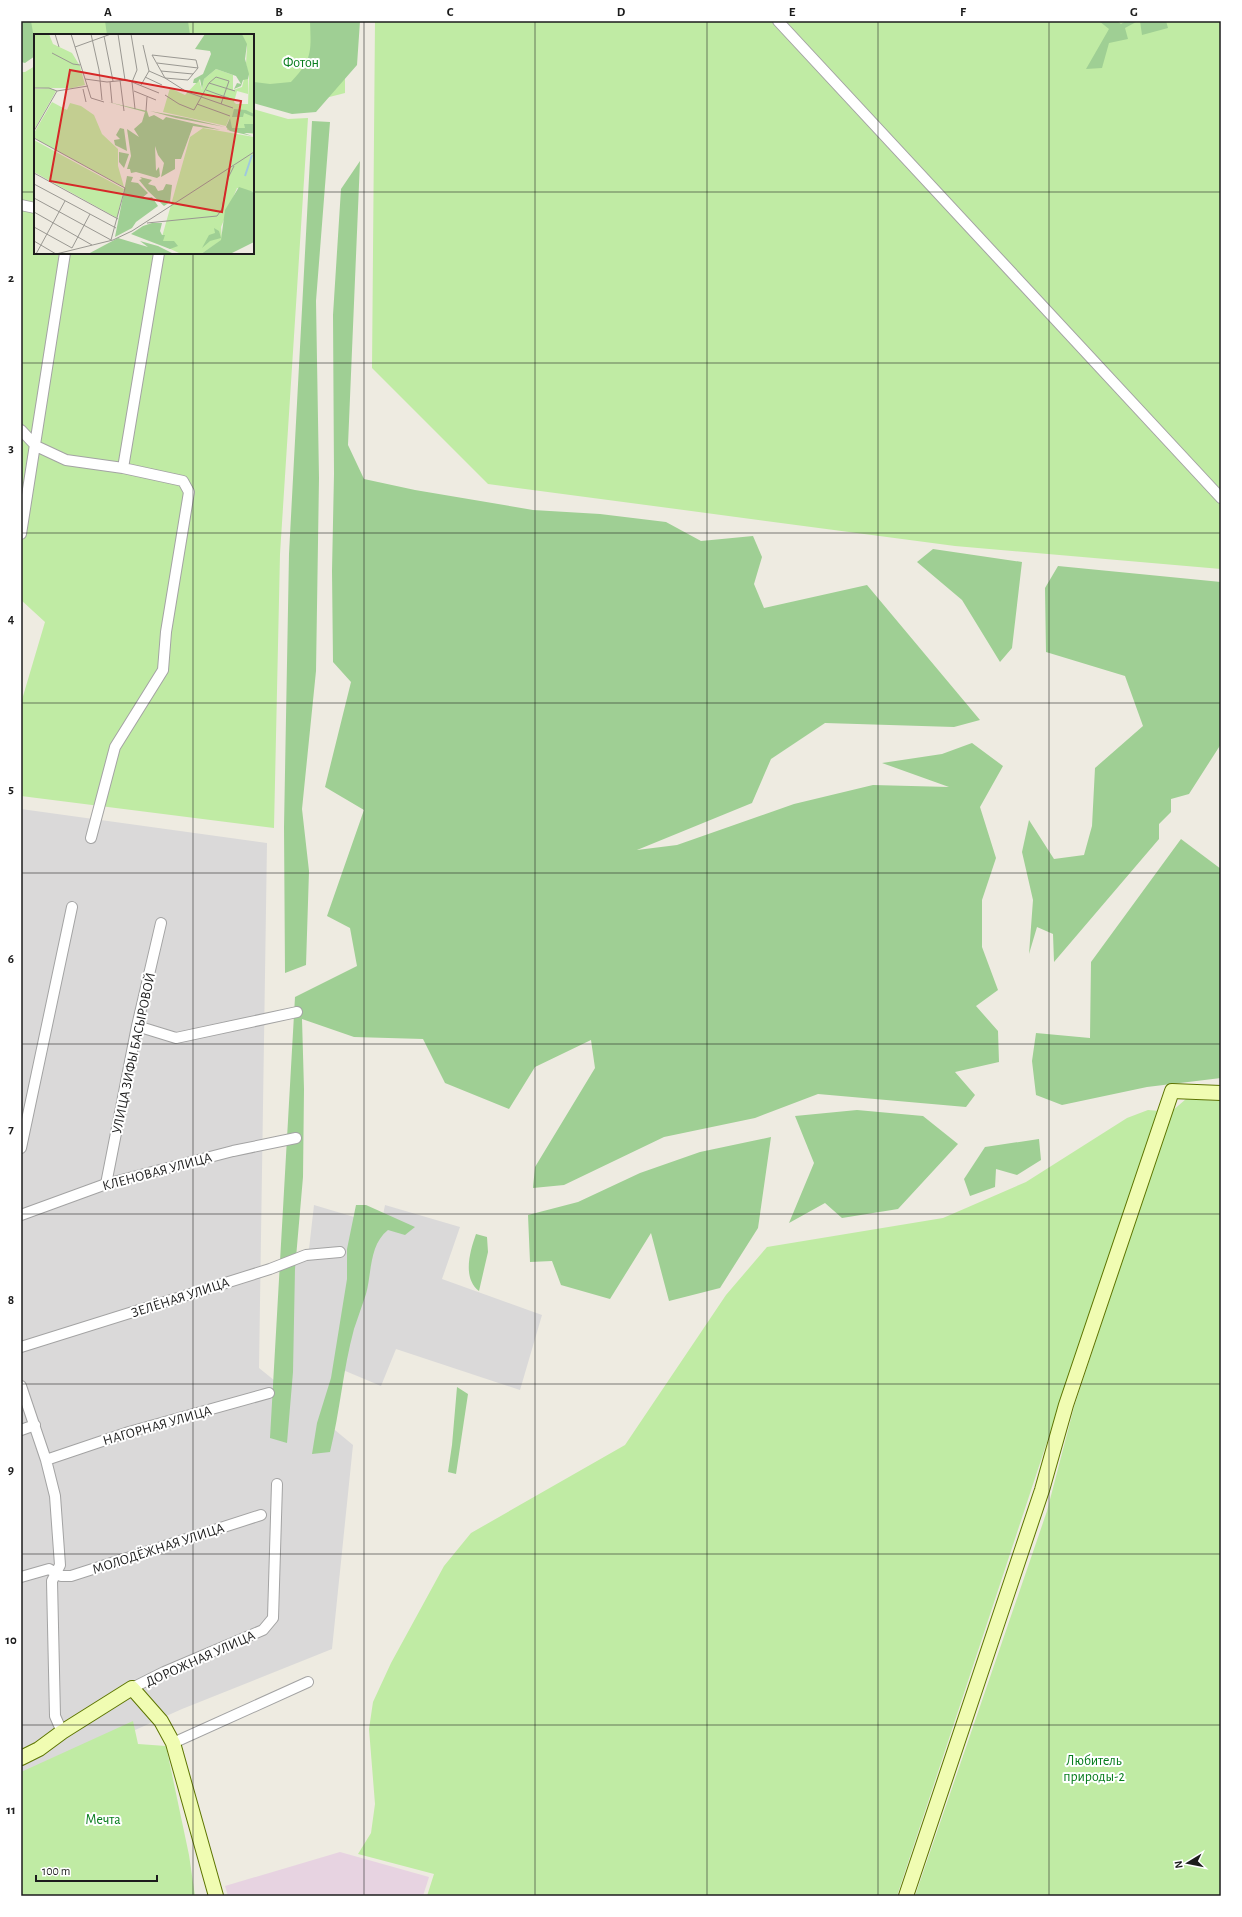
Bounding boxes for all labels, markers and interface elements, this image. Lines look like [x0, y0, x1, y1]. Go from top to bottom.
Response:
text: A [104, 6, 112, 19]
text: B [275, 6, 283, 19]
text: C [447, 6, 454, 19]
text: D [617, 6, 626, 19]
text: E [789, 6, 796, 19]
text: F [960, 6, 967, 19]
text: G [1130, 6, 1138, 19]
inset map [34, 34, 254, 254]
park label: Фотон [283, 56, 319, 70]
text: 1 [9, 102, 13, 115]
text: 2 [8, 272, 14, 285]
text: 3 [8, 442, 14, 455]
text: 4 [8, 613, 15, 626]
text: 5 [8, 783, 14, 796]
text: 6 [8, 953, 14, 966]
street label: УЛИЦА ЗИФЫ БАСЫРОВОЙ [109, 971, 158, 1135]
text: 7 [8, 1123, 14, 1136]
street label: КЛЕНОВАЯ УЛИЦА [101, 1151, 214, 1193]
street label: ЗЕЛЁНАЯ УЛИЦА [129, 1274, 231, 1320]
text: 8 [8, 1294, 14, 1307]
street label: НАГОРНАЯ УЛИЦА [101, 1404, 213, 1448]
text: 9 [8, 1464, 14, 1477]
street label: МОЛОДЁЖНАЯ УЛИЦА [90, 1519, 226, 1577]
street label: ДОРОЖНАЯ УЛИЦА [143, 1628, 257, 1689]
text: 10 [5, 1634, 17, 1647]
park label: Любитель природы-2 [1063, 1754, 1125, 1784]
text: 11 [6, 1804, 16, 1817]
park label: Мечта [85, 1813, 121, 1827]
north arrow [1168, 1843, 1208, 1883]
scale bar [36, 1857, 157, 1883]
text: N [1173, 1860, 1185, 1869]
text: 100 m [42, 1865, 70, 1877]

